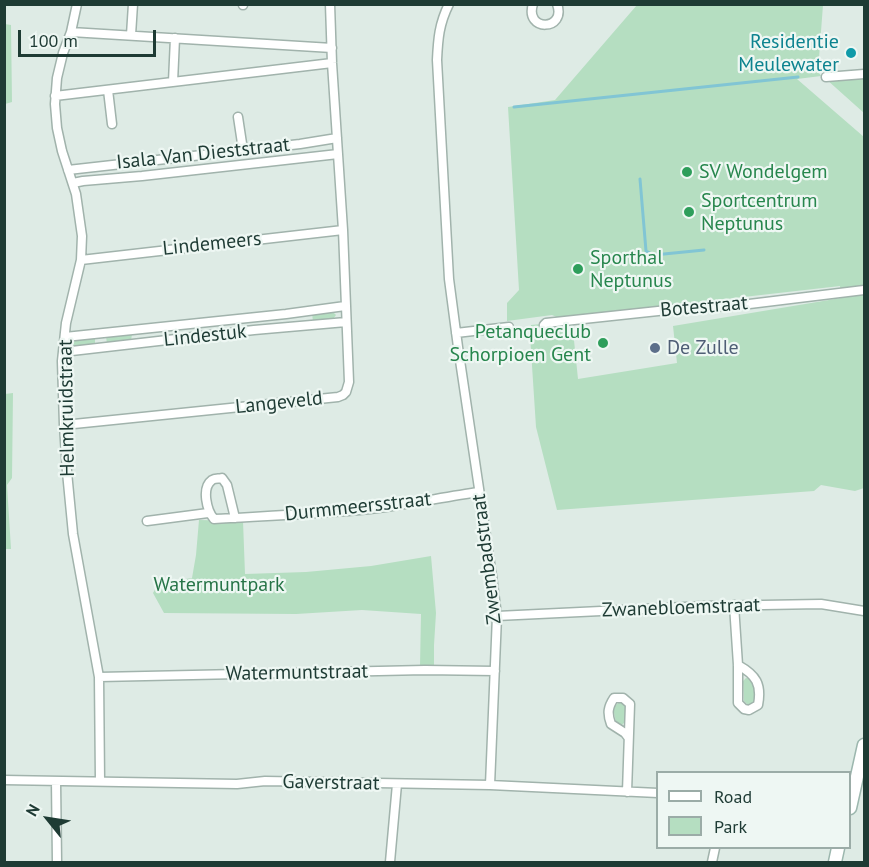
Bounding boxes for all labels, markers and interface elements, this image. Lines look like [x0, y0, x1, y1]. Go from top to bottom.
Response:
scale bar [21, 18, 159, 56]
text: 100 m [29, 29, 78, 52]
place label: Residentie Meulewater [738, 30, 839, 77]
marker: Residentie Meulewater [844, 46, 858, 60]
street label: Isala Van Dieststraat [115, 133, 291, 175]
place label: SV Wondelgem [699, 160, 828, 184]
marker: SV Wondelgem [680, 165, 694, 179]
place label: Sportcentrum Neptunus [701, 189, 817, 236]
marker: Sportcentrum Neptunus [682, 205, 696, 219]
street label: Lindemeers [161, 227, 263, 261]
place label: Sporthal Neptunus [590, 246, 672, 293]
marker: Sporthal Neptunus [571, 262, 585, 276]
street label: Botestraat [659, 291, 749, 323]
street label: Lindestuk [162, 320, 248, 352]
place label: Petanqueclub Schorpioen Gent [449, 320, 591, 367]
marker: Petanqueclub Schorpioen Gent [596, 336, 610, 350]
place label: De Zulle [667, 336, 739, 360]
street label: Helmkruidstraat [54, 339, 80, 477]
marker: De Zulle [648, 341, 662, 355]
street label: Langeveld [234, 386, 324, 420]
street label: Durmmeersstraat [284, 487, 432, 527]
street label: Zwembadstraat [467, 492, 507, 626]
park label: Watermuntpark [153, 573, 285, 597]
street label: Zwanebloemstraat [601, 593, 761, 623]
street label: Watermuntstraat [226, 660, 368, 686]
street label: Gaverstraat [282, 770, 380, 796]
legend [656, 771, 851, 849]
text: Road [714, 785, 752, 808]
north arrow [18, 789, 78, 849]
text: N [21, 800, 44, 820]
text: Park [714, 815, 747, 838]

